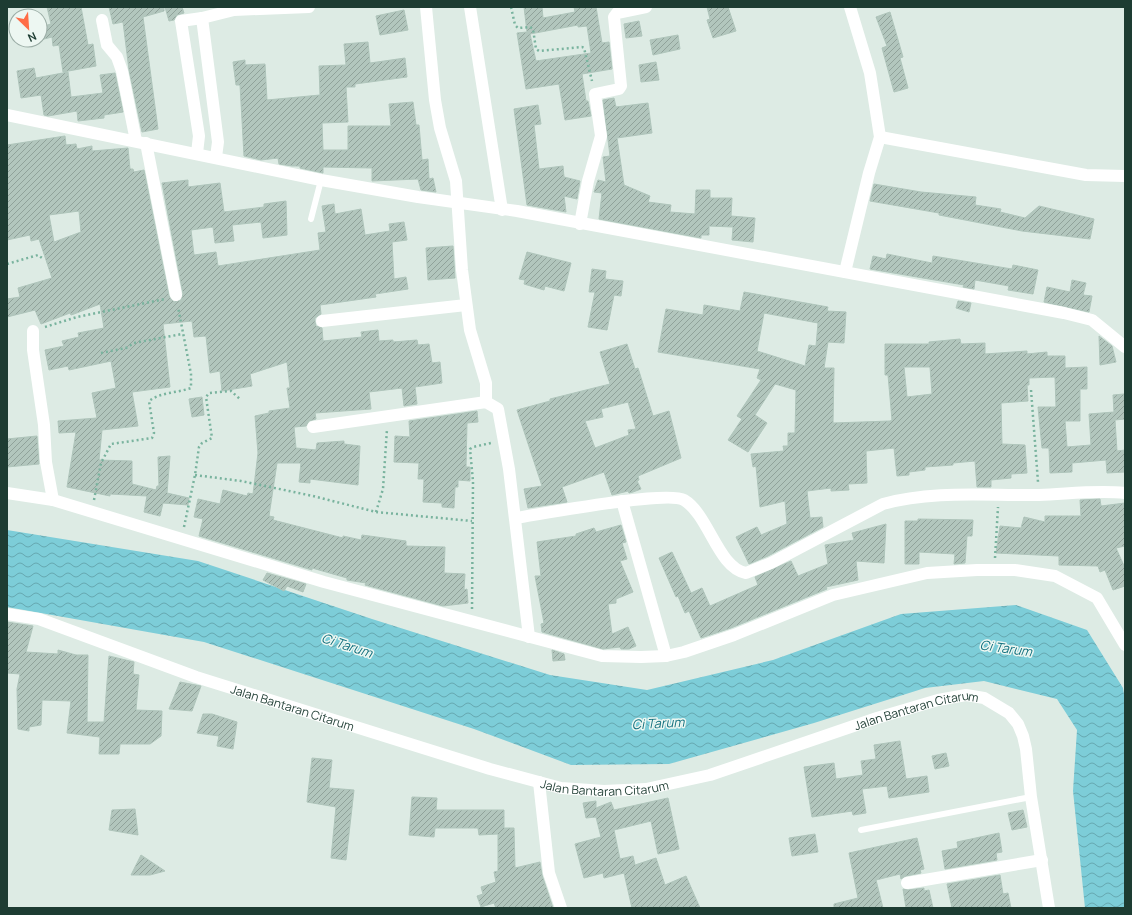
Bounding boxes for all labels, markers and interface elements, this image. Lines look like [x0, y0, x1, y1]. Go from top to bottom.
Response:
north arrow [8, 8, 48, 48]
text: N [26, 29, 39, 46]
water label: Ci Tarum [319, 628, 376, 662]
water label: Ci Tarum [979, 635, 1034, 661]
street label: Jalan Bantaran Citarum [229, 680, 357, 735]
street label: Jalan Bantaran Citarum [852, 686, 980, 734]
water label: Ci Tarum [631, 713, 686, 733]
street label: Jalan Bantaran Citarum [539, 774, 670, 799]

